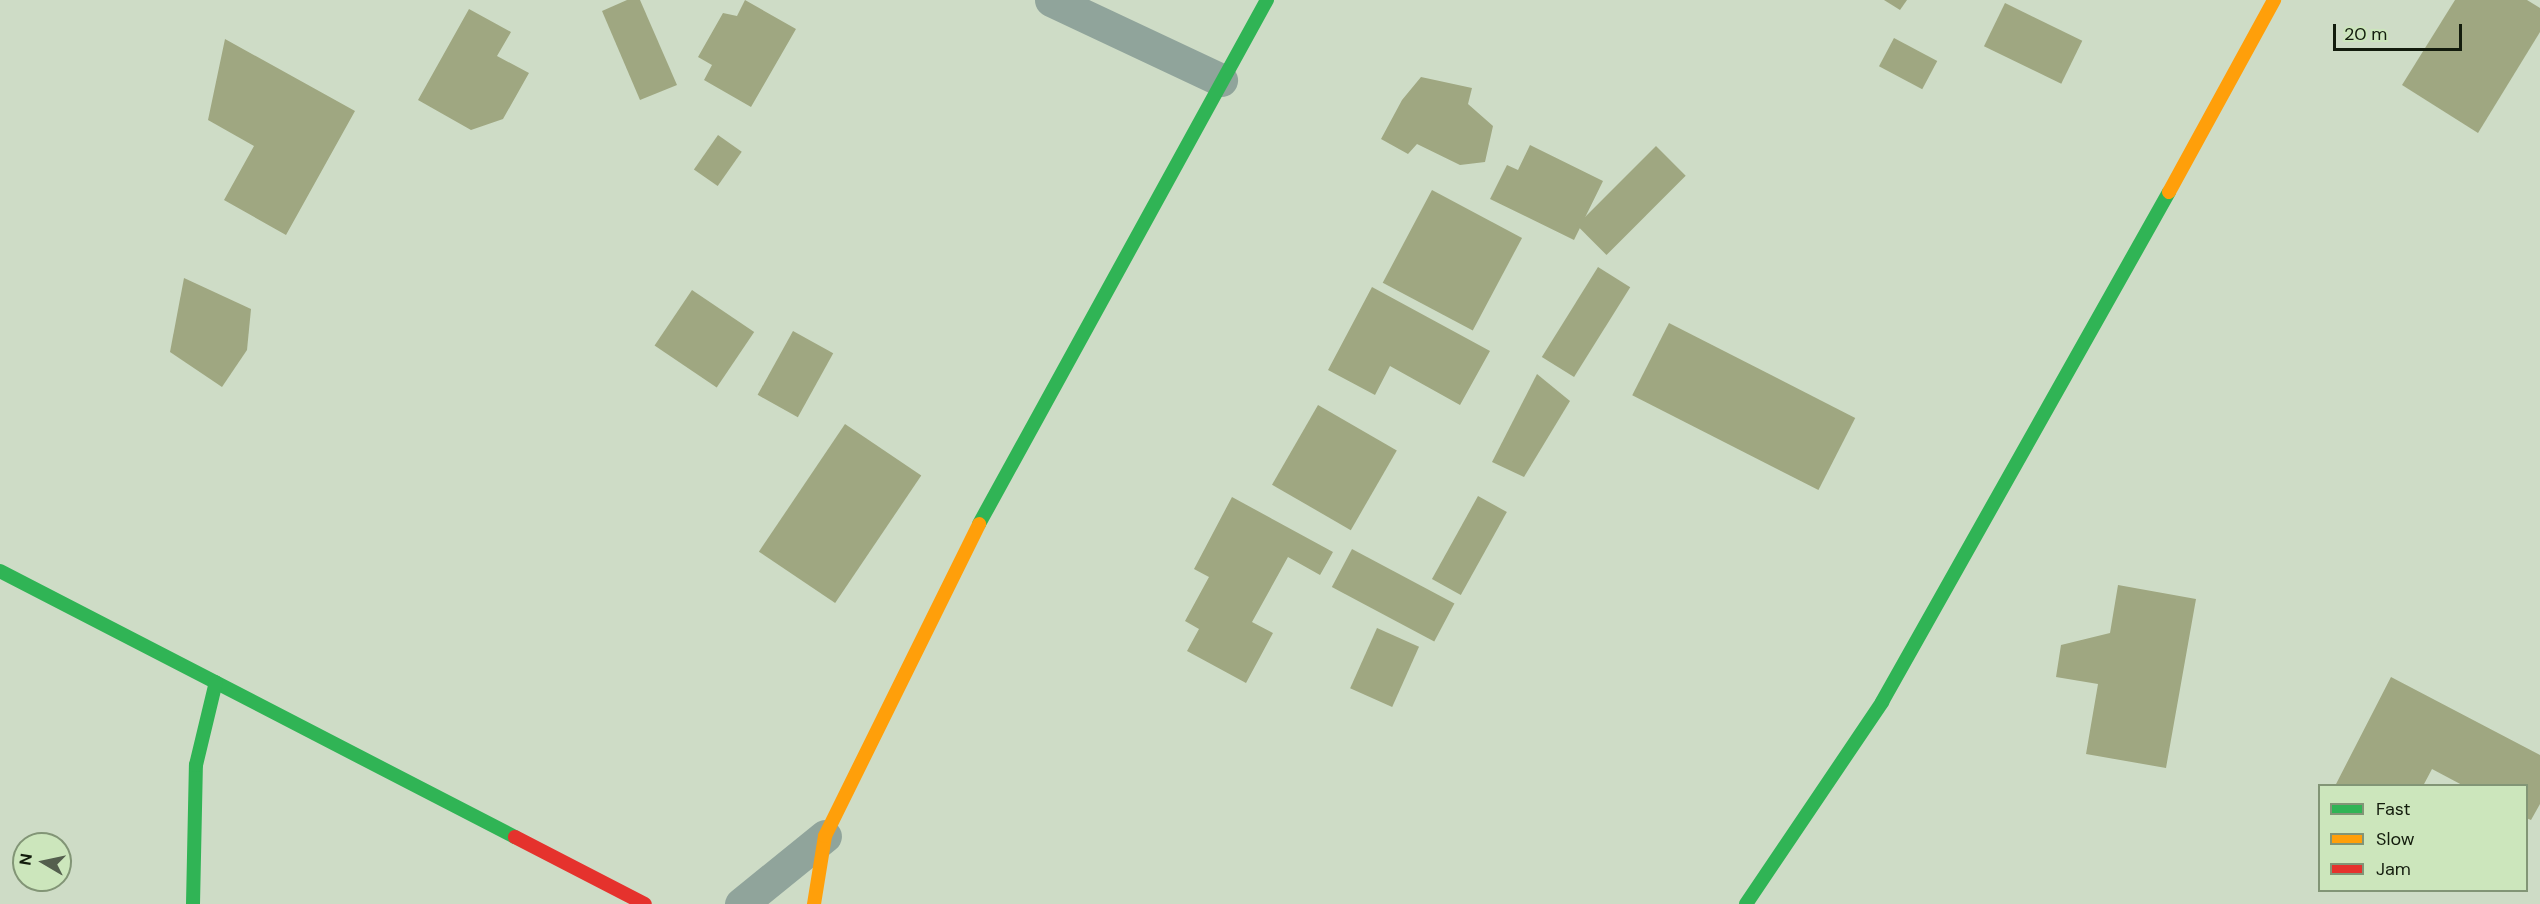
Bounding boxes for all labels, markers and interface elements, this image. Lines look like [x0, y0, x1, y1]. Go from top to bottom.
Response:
scale bar [2336, 12, 2465, 50]
text: 20 m [2344, 22, 2387, 46]
legend [2318, 784, 2528, 892]
text: Fast [2376, 797, 2411, 821]
text: Slow [2376, 827, 2415, 851]
north arrow [12, 832, 72, 892]
text: N [14, 852, 37, 867]
text: Jam [2376, 857, 2411, 881]

